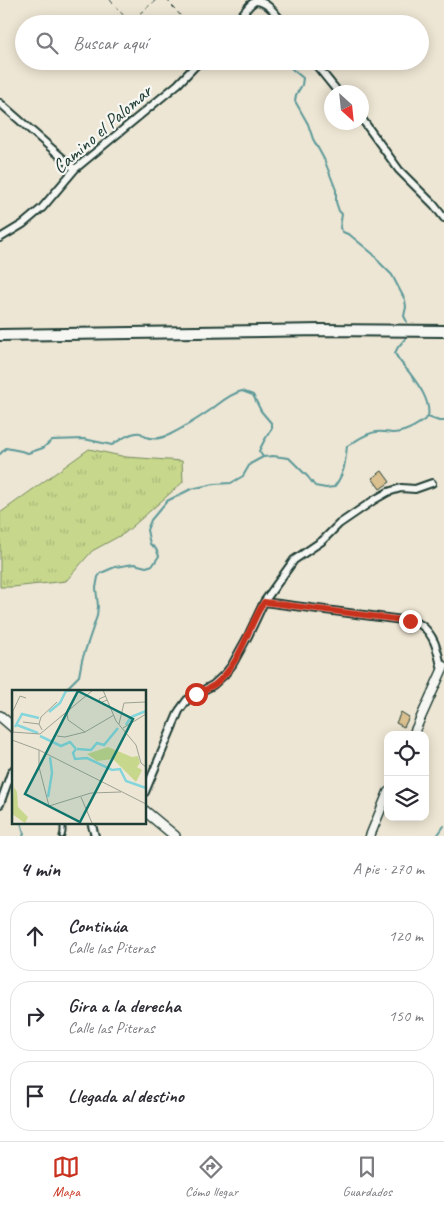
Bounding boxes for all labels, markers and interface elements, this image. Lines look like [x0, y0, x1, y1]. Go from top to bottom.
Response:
search box [15, 15, 429, 70]
icon: search [33, 29, 61, 57]
text: Buscar aquí [73, 31, 147, 55]
street label: Camino el Palomar [47, 78, 158, 179]
north arrow [324, 85, 369, 130]
route end [399, 610, 422, 633]
route start [185, 683, 208, 706]
inset map [12, 690, 146, 824]
map controls [384, 731, 429, 821]
button: locate [384, 731, 429, 776]
button: layers [384, 776, 429, 821]
text: 4 min [20, 856, 60, 882]
text: A pie · 270 m [353, 859, 424, 879]
text: Continúa [68, 914, 127, 938]
icon: ahead [21, 922, 49, 950]
text: 120 m [389, 926, 423, 946]
text: Calle las Piteras [68, 938, 154, 958]
text: Gira a la derecha [68, 994, 181, 1018]
icon: right [21, 1002, 49, 1030]
text: 150 m [389, 1006, 423, 1026]
text: Calle las Piteras [68, 1018, 154, 1038]
icon: arrive [21, 1082, 49, 1110]
text: Llegada al destino [68, 1084, 184, 1108]
tab: Mapa [52, 1153, 80, 1200]
tab: Cómo llegar [185, 1153, 238, 1200]
tab: Guardados [343, 1153, 392, 1200]

